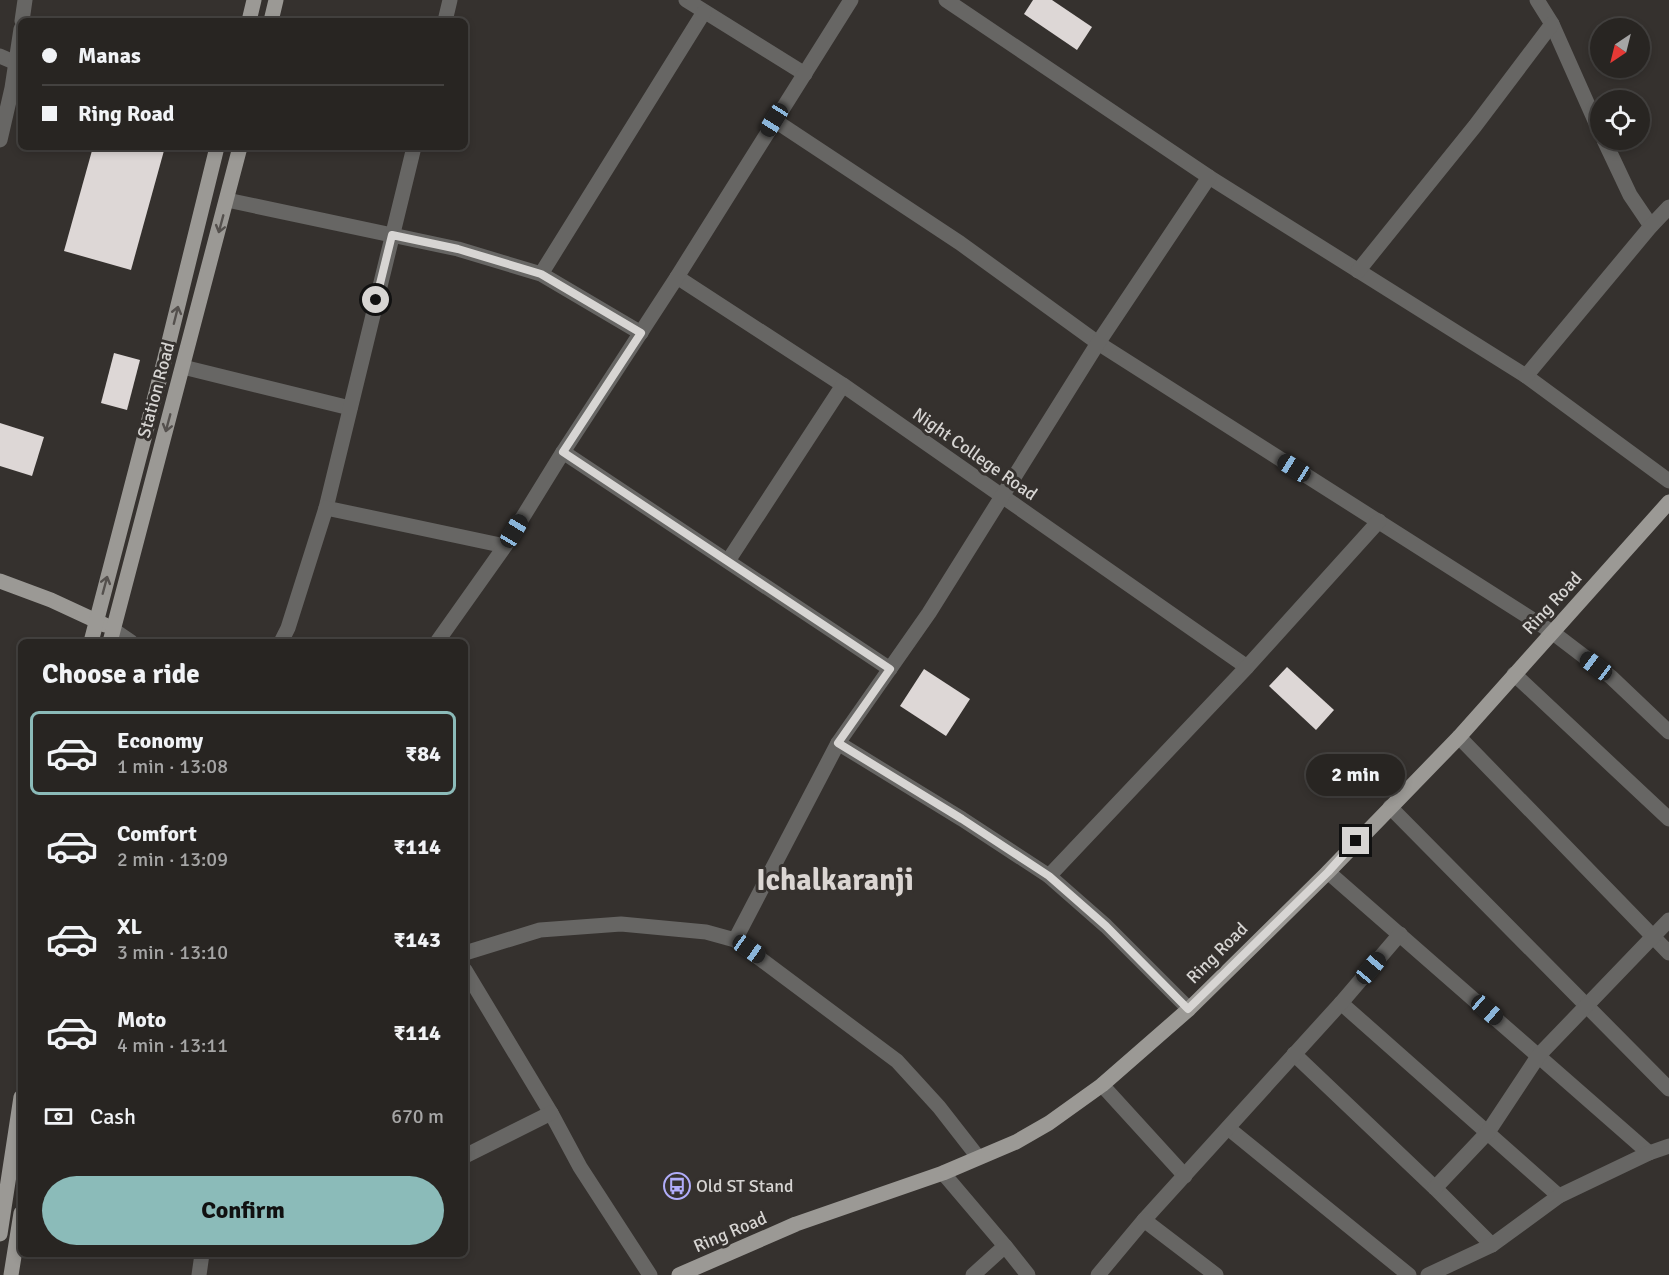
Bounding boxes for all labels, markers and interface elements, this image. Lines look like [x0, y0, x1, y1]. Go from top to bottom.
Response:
north arrow [1590, 18, 1650, 78]
map controls [1590, 18, 1650, 150]
text: Manas [78, 42, 141, 69]
button: locate [1590, 90, 1650, 150]
text: Ring Road [78, 100, 174, 127]
car [757, 100, 791, 140]
one-way arrow [215, 214, 226, 233]
route start [362, 286, 389, 313]
one-way arrow [170, 306, 182, 325]
street label: Station Road [133, 340, 179, 440]
street label: Night College Road [908, 403, 1042, 505]
one-way arrow [162, 413, 173, 432]
car [1274, 451, 1314, 485]
car [497, 511, 531, 551]
street label: Ring Road [1518, 567, 1586, 639]
one-way arrow [100, 576, 111, 595]
car [1576, 648, 1616, 684]
text: Choose a ride [42, 658, 200, 691]
icon: car [45, 726, 99, 780]
text: Economy [117, 727, 203, 754]
text: ₹84 [405, 740, 441, 767]
text: 1 min · 13:08 [117, 754, 228, 779]
callout: 2 min [1306, 754, 1406, 796]
text: 2 min [1331, 762, 1380, 787]
icon: car [45, 819, 99, 873]
text: Comfort [117, 820, 197, 847]
route end [1342, 827, 1369, 854]
text: ₹114 [393, 833, 441, 860]
text: 2 min · 13:09 [117, 847, 228, 872]
district label: Ichalkaranji [756, 862, 914, 899]
icon: car [45, 912, 99, 966]
text: XL [117, 913, 142, 940]
street label: Ring Road [1182, 918, 1252, 988]
text: ₹143 [393, 926, 441, 953]
car [729, 931, 769, 967]
text: 3 min · 13:10 [117, 940, 228, 965]
car [1353, 948, 1389, 988]
car [1468, 991, 1506, 1029]
icon: car [45, 1005, 99, 1059]
text: Moto [117, 1006, 166, 1033]
text: ₹114 [393, 1019, 441, 1046]
text: 4 min · 13:11 [117, 1033, 228, 1058]
icon: cash [42, 1100, 75, 1133]
text: Cash [90, 1103, 136, 1130]
text: 670 m [391, 1104, 444, 1129]
bus stop icon: Old ST Stand [662, 1171, 692, 1201]
place label: Old ST Stand [696, 1175, 794, 1197]
button: Confirm [42, 1176, 444, 1245]
street label: Ring Road [690, 1207, 770, 1257]

